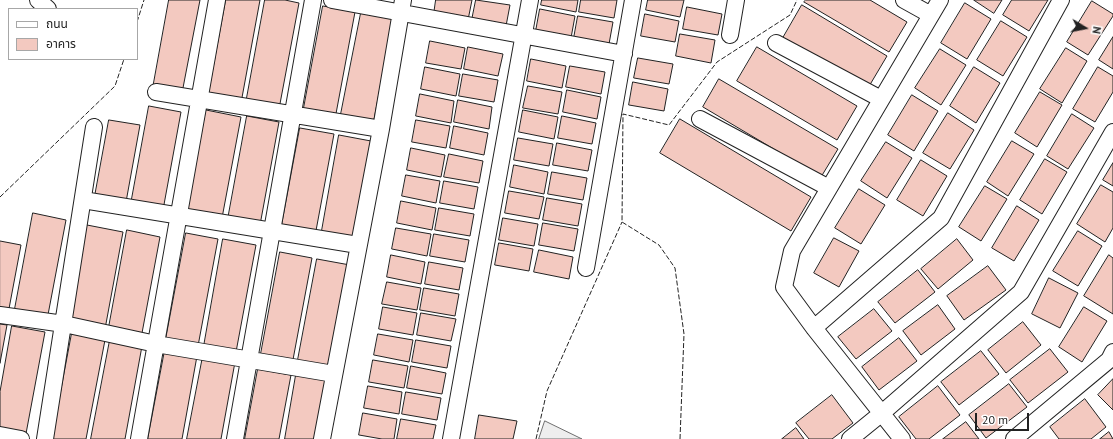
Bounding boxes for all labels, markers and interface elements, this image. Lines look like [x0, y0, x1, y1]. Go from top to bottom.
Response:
legend [8, 8, 138, 60]
north arrow [1065, 8, 1105, 48]
text: ถนน [46, 16, 68, 31]
text: N [1089, 25, 1104, 35]
text: อาคาร [46, 36, 76, 51]
scale bar [977, 405, 1031, 431]
text: 20 m [982, 412, 1008, 427]

